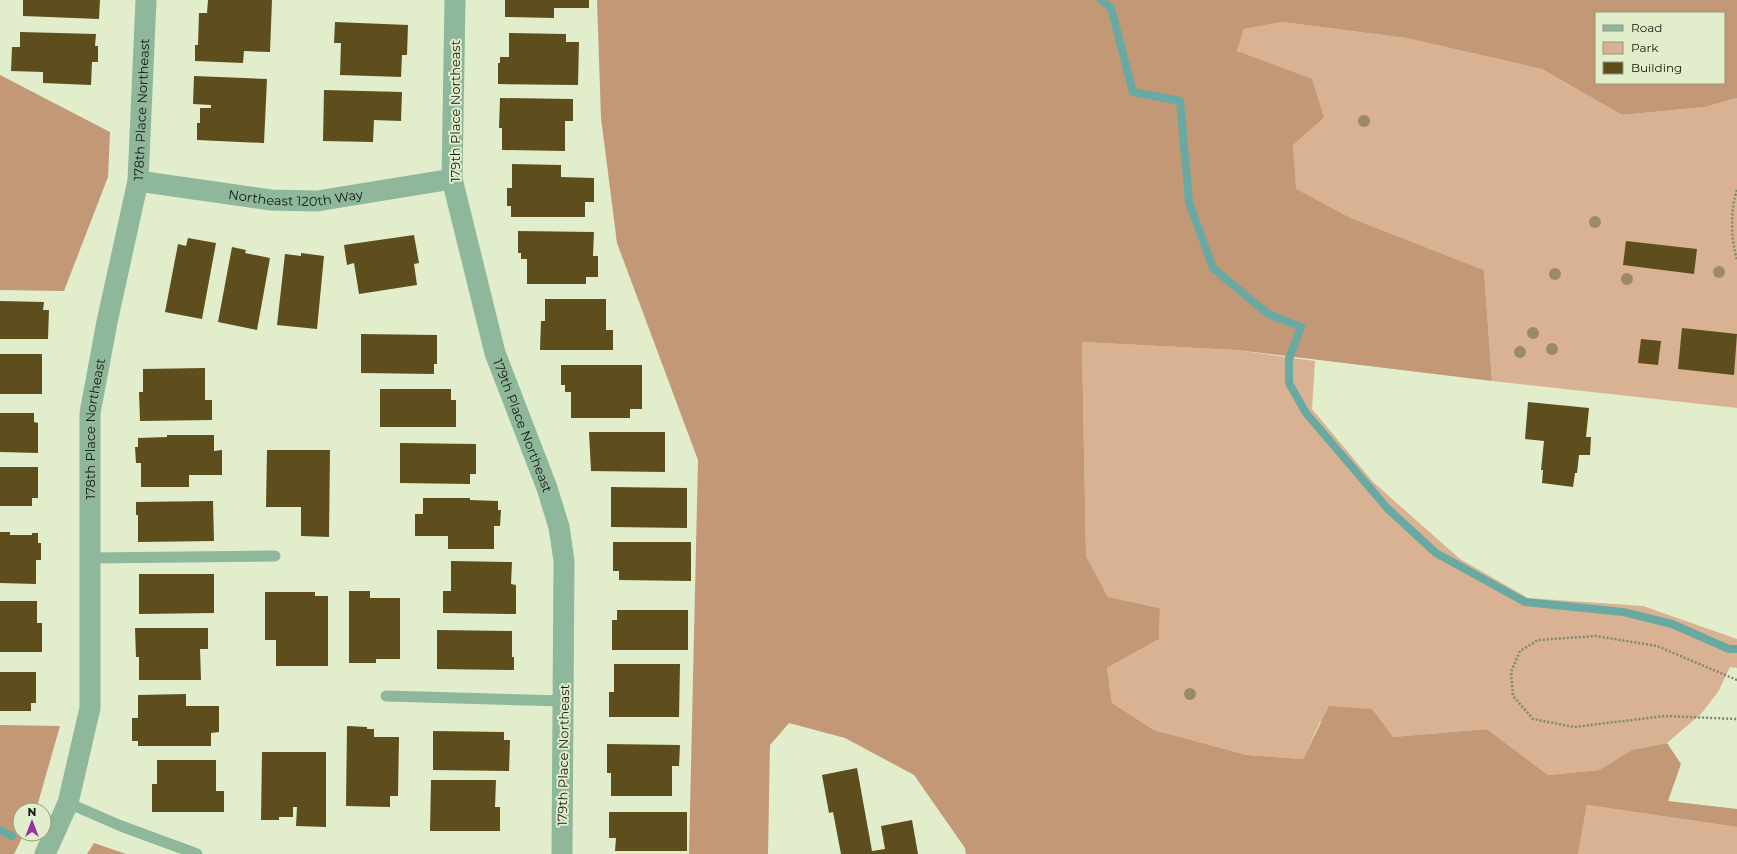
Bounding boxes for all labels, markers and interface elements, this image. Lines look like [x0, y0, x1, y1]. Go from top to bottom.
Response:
legend [1595, 12, 1725, 84]
text: Road [1631, 20, 1662, 35]
street label: 178th Place Northeast [130, 38, 152, 181]
street label: 179th Place Northeast [447, 40, 463, 182]
text: Park [1631, 40, 1659, 55]
text: Building [1631, 60, 1682, 75]
street label: Northeast 120th Way [227, 186, 365, 209]
street label: 179th Place Northeast [490, 356, 556, 494]
street label: 178th Place Northeast [82, 357, 108, 500]
street label: 179th Place Northeast [554, 684, 572, 826]
north arrow [12, 802, 52, 842]
text: N [28, 805, 36, 819]

